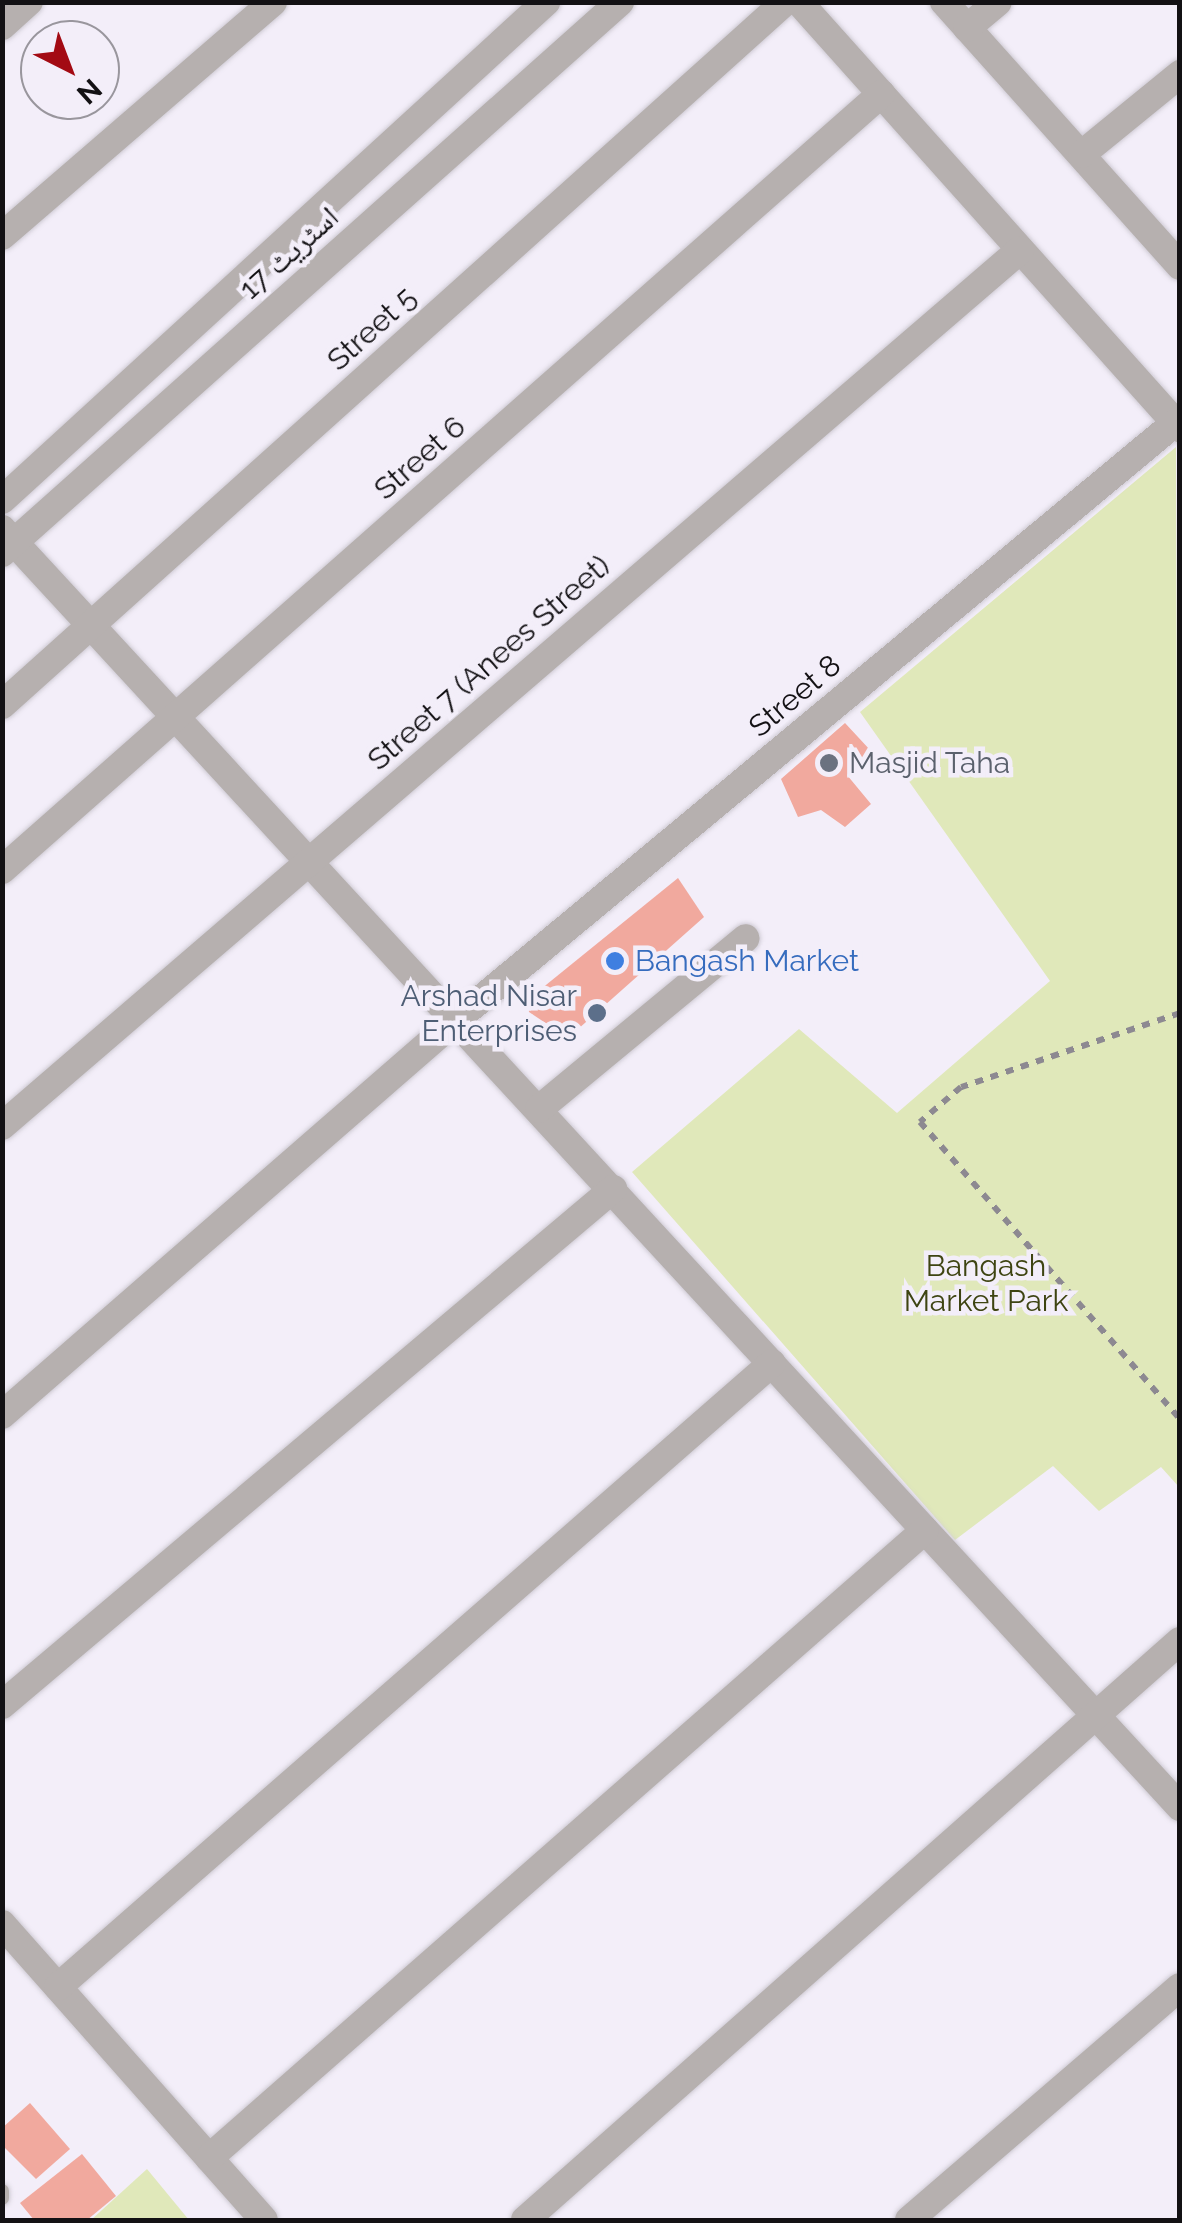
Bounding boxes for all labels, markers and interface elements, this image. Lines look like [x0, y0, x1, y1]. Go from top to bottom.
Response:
north arrow [20, 20, 120, 120]
text: N [70, 72, 108, 111]
street label: اسٹریٹ 17 [232, 199, 346, 307]
street label: Street 5 [320, 280, 424, 378]
street label: Street 6 [367, 409, 473, 507]
street label: Street 7 (Anees Street) [361, 548, 617, 778]
street label: Street 8 [742, 647, 848, 745]
place label: Masjid Taha [849, 745, 1011, 781]
marker: Masjid Taha [818, 752, 840, 774]
place label: Bangash Market [635, 943, 859, 979]
marker: Bangash Market [604, 950, 626, 972]
place label: Arshad Nisar Enterprises [400, 978, 577, 1048]
marker: Arshad Nisar Enterprises [586, 1002, 608, 1024]
park label: Bangash Market Park [904, 1248, 1068, 1318]

